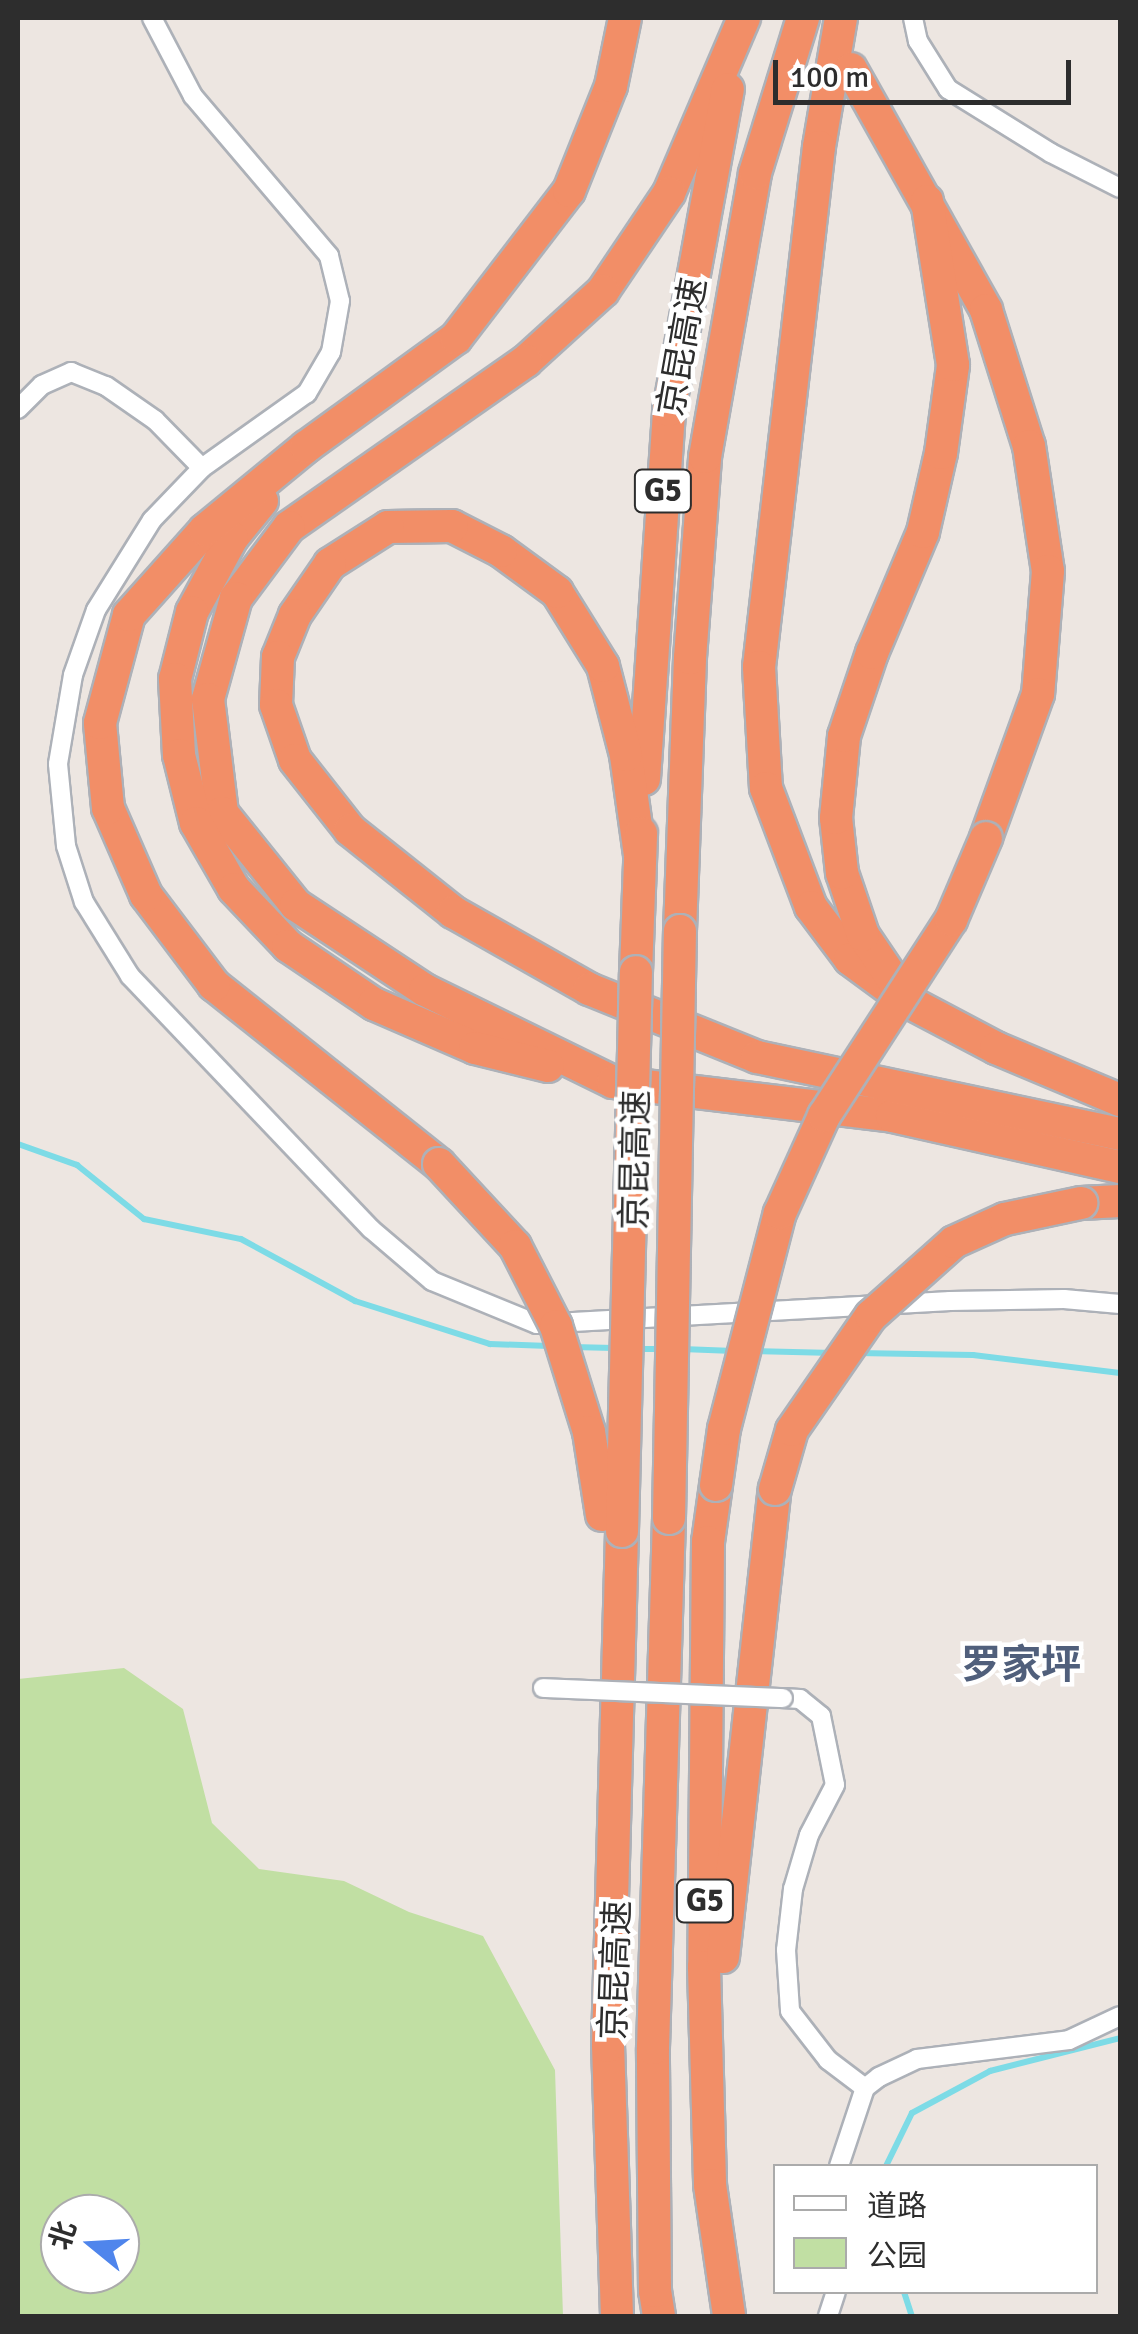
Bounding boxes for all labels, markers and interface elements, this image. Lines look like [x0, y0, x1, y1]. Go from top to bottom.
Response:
scale bar [778, 40, 1076, 102]
text: 100 m [790, 59, 869, 96]
street label: 京昆高速 [650, 274, 716, 420]
road number: G5 [633, 464, 693, 518]
street label: 京昆高速 [614, 1090, 658, 1230]
district label: 罗家坪 [961, 1641, 1081, 1689]
road number: G5 [675, 1874, 735, 1928]
street label: 京昆高速 [593, 1899, 639, 2041]
legend [773, 2164, 1098, 2294]
text: 道路 [867, 2188, 927, 2225]
north arrow [40, 2194, 140, 2294]
text: 北 [43, 2217, 84, 2254]
text: 公园 [867, 2238, 927, 2275]

